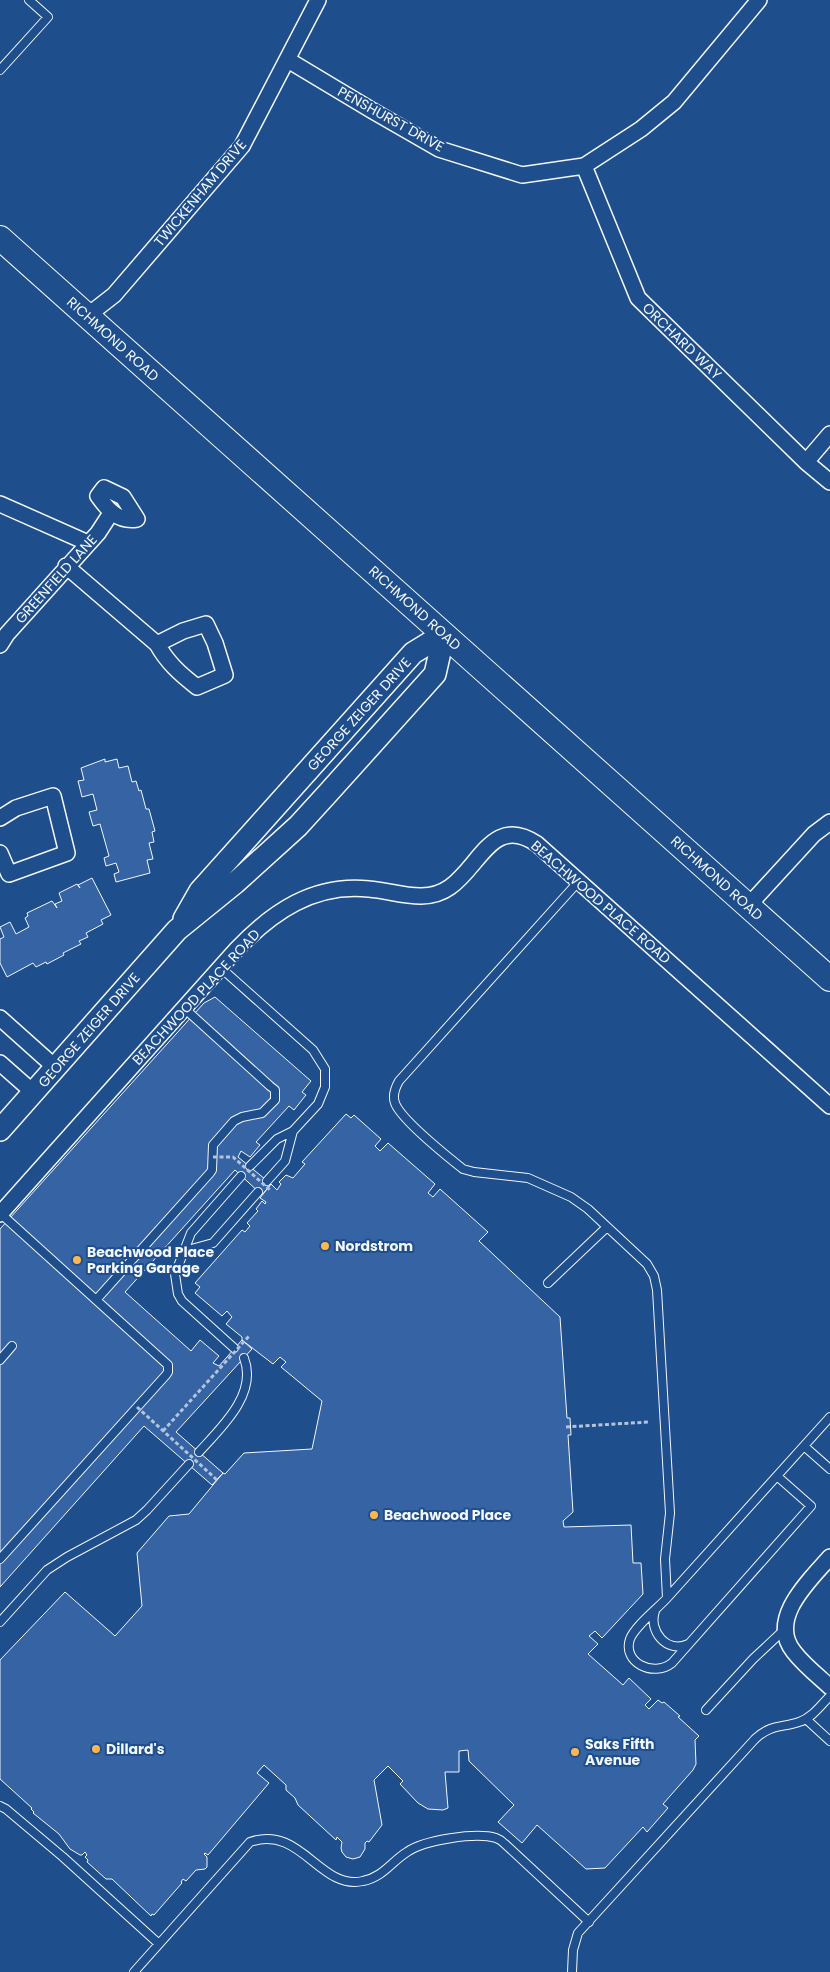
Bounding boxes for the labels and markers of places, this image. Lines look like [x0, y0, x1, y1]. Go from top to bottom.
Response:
place label: Nordstrom [335, 1236, 413, 1256]
marker: Nordstrom [319, 1240, 331, 1252]
place label: Beachwood Place Parking Garage [87, 1242, 215, 1278]
marker: Beachwood Place Parking Garage [71, 1254, 83, 1266]
place label: Beachwood Place [384, 1505, 512, 1525]
marker: Beachwood Place [368, 1509, 380, 1521]
place label: Saks Fifth Avenue [585, 1734, 655, 1770]
place label: Dillard's [106, 1739, 165, 1759]
marker: Dillard's [90, 1743, 102, 1755]
marker: Saks Fifth Avenue [569, 1746, 581, 1758]

